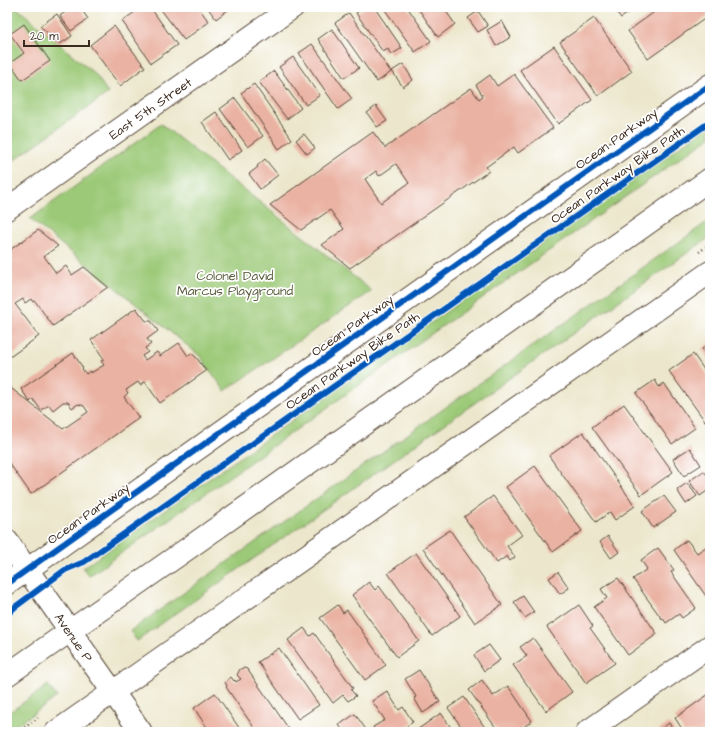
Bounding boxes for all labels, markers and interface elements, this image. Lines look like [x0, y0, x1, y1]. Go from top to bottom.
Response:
scale bar [24, 22, 89, 48]
text: 20 m [30, 28, 59, 45]
street label: East 5th Street [105, 73, 196, 144]
street label: Ocean Parkway [572, 104, 662, 175]
street label: Ocean Parkway Bike Path [547, 121, 689, 229]
park label: Colonel David Marcus Playground [177, 267, 293, 301]
street label: Ocean Parkway [308, 291, 398, 362]
street label: Ocean Parkway Bike Path [282, 307, 424, 415]
street label: Ocean Parkway [44, 479, 134, 550]
street label: Avenue P [50, 610, 97, 666]

